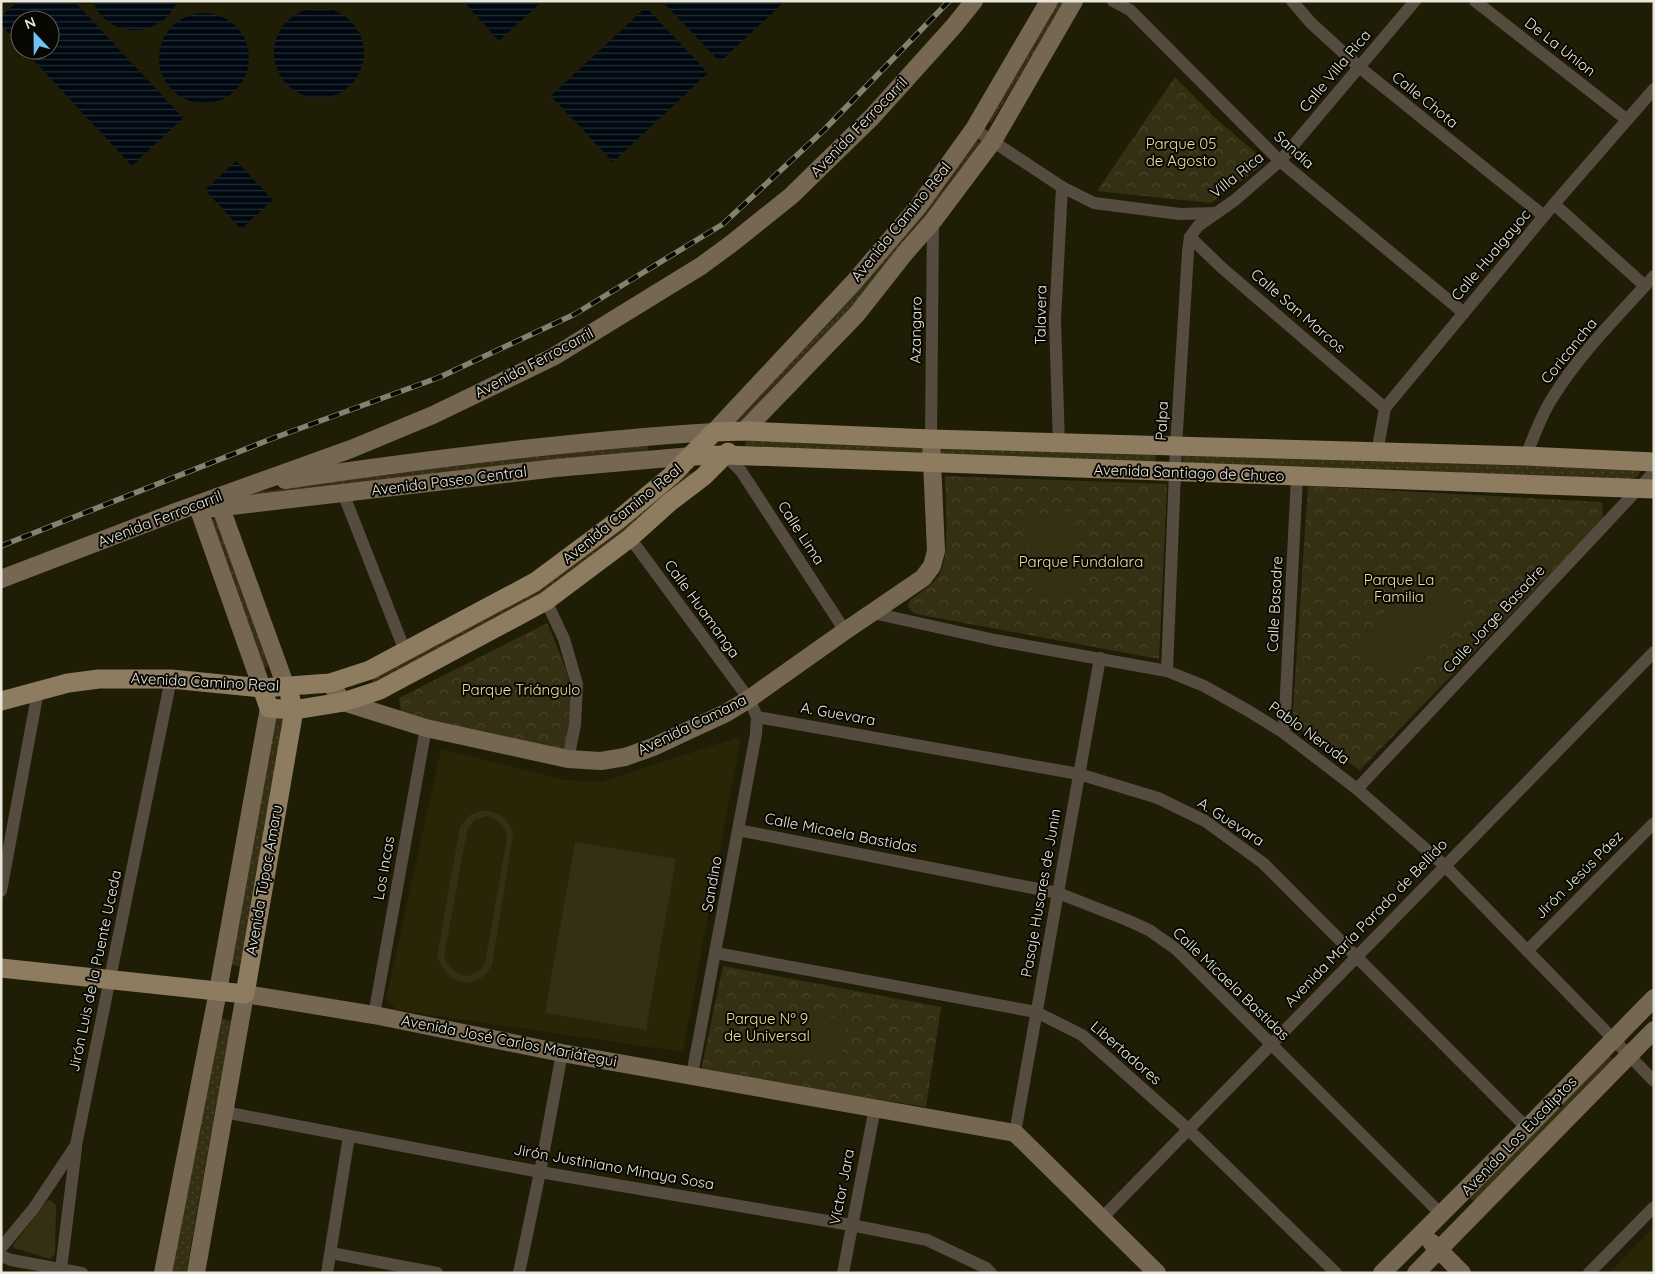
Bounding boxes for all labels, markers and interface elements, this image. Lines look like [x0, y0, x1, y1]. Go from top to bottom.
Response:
north arrow [10, 10, 60, 60]
text: N [22, 13, 38, 33]
street label: De La Union [1521, 13, 1600, 80]
street label: Calle Villa Rica [1295, 26, 1375, 116]
street label: Calle Chota [1388, 67, 1462, 132]
street label: Avenida Ferrocarril [806, 73, 911, 181]
street label: Sandia [1270, 127, 1318, 173]
park label: Parque 05 de Agosto [1146, 134, 1216, 170]
street label: Villa Rica [1206, 147, 1267, 202]
street label: Avenida Camino Real [847, 158, 955, 285]
street label: Calle Hualgayoc [1447, 205, 1535, 304]
street label: Calle San Marcos [1247, 264, 1350, 357]
street label: Talavera [1030, 285, 1051, 345]
street label: Azangaro [905, 296, 926, 364]
street label: Coricancha [1536, 314, 1601, 387]
street label: Avenida Ferrocarril [471, 323, 596, 402]
street label: Palpa [1151, 401, 1172, 441]
street label: Avenida Camino Real [558, 460, 685, 568]
street label: Avenida Santiago de Chuco [1093, 460, 1285, 485]
street label: Avenida Paseo Central [370, 462, 528, 499]
street label: Avenida Ferrocarril [95, 486, 225, 551]
street label: Calle Lima [774, 497, 829, 568]
park label: Parque Fundalara [1019, 552, 1143, 571]
street label: Calle Basadre [1262, 555, 1287, 653]
street label: Calle Huamanga [660, 556, 744, 661]
street label: Calle Jorge Basadre [1439, 561, 1549, 677]
park label: Parque La Familia [1364, 570, 1434, 606]
street label: Avenida Camino Real [130, 668, 280, 695]
park label: Parque Triángulo [462, 680, 580, 699]
street label: Avenida Camana [634, 690, 750, 759]
street label: Pablo Neruda [1265, 697, 1353, 768]
street label: A. Guevara [799, 698, 877, 729]
street label: A. Guevara [1194, 793, 1268, 850]
street label: Avenida Túpac Amaru [241, 803, 286, 957]
street label: Pasaje Husares de Junin [1016, 807, 1065, 979]
street label: Calle Micaela Bastidas [763, 808, 919, 857]
street label: Jirón Jesús Páez [1531, 827, 1627, 923]
street label: Los Incas [369, 835, 398, 901]
street label: Avenida María Parado de Bellido [1280, 835, 1451, 1011]
street label: Sandino [697, 855, 726, 913]
street label: Jirón Luis de la Puente Uceda [64, 868, 125, 1074]
street label: Calle Micaela Bastidas [1169, 923, 1294, 1044]
park label: Parque Nº 9 de Universal [724, 1009, 810, 1045]
street label: Avenida José Carlos Mariátegui [400, 1010, 618, 1071]
street label: Libertadores [1087, 1017, 1166, 1089]
street label: Avenida Los Eucaliptos [1457, 1072, 1581, 1199]
street label: Jirón Justiniano Minaya Sosa [512, 1139, 716, 1194]
street label: Víctor Jara [825, 1147, 858, 1227]

